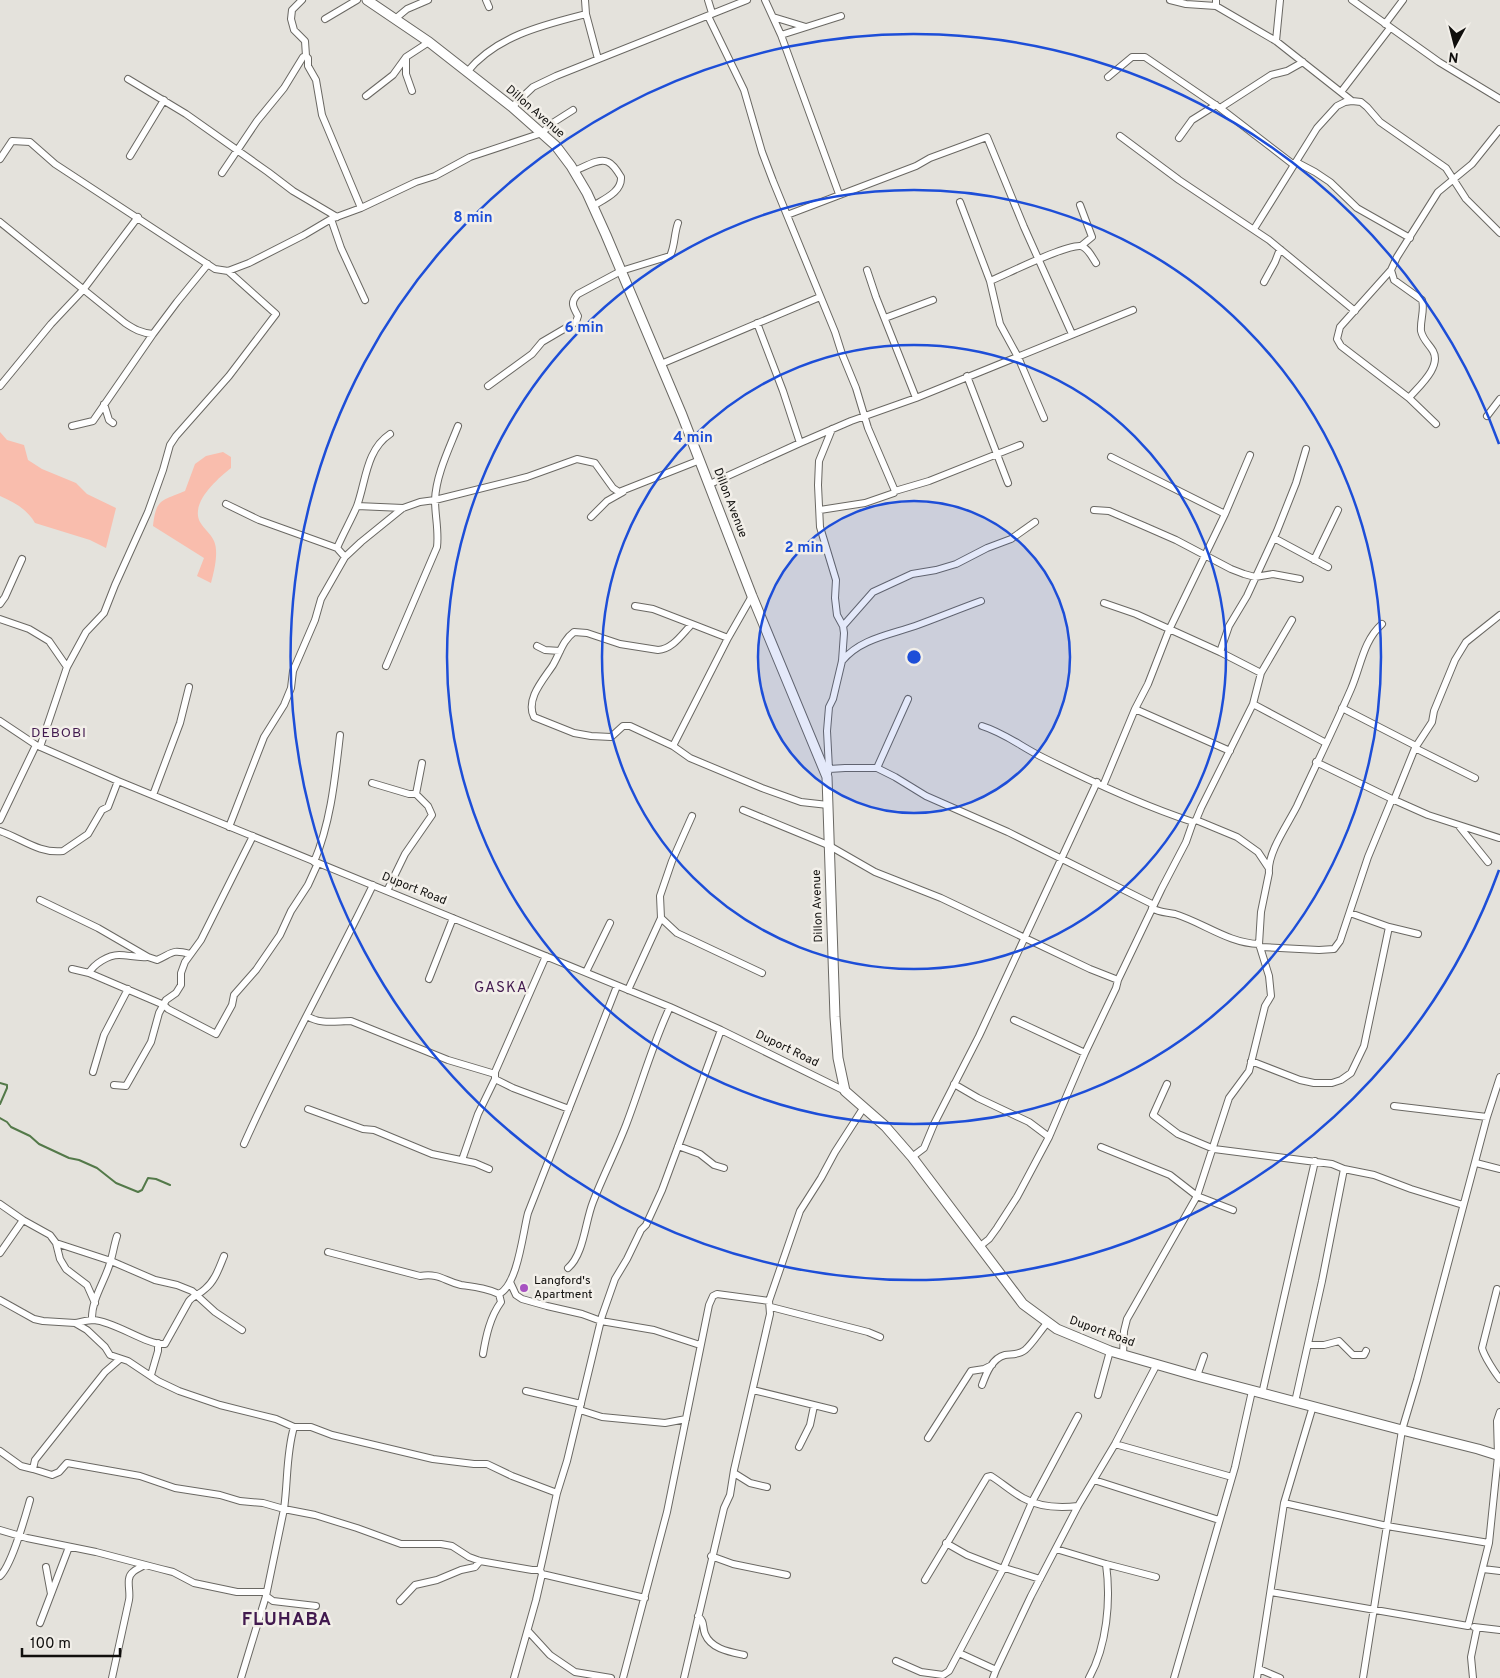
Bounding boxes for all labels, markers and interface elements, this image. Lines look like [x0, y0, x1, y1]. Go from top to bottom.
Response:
north arrow [1430, 20, 1480, 70]
text: N [1448, 47, 1460, 65]
street label: Dillon Avenue [502, 82, 568, 142]
text: 8 min [453, 209, 493, 228]
text: 6 min [564, 319, 604, 338]
text: 4 min [673, 429, 713, 448]
street label: Dillon Avenue [709, 466, 751, 540]
text: 2 min [784, 539, 824, 558]
centre of rings [905, 648, 923, 666]
district label: DEBOBI [31, 725, 87, 742]
street label: Duport Road [379, 869, 449, 909]
street label: Dillon Avenue [809, 869, 827, 943]
district label: GASKA [474, 979, 528, 998]
street label: Duport Road [753, 1027, 821, 1071]
place label: Langford's Apartment [534, 1273, 593, 1303]
marker: Langford's Apartment [518, 1282, 530, 1294]
street label: Duport Road [1067, 1313, 1137, 1351]
district label: FLUHABA [242, 1609, 332, 1632]
scale bar [22, 1626, 120, 1658]
text: 100 m [30, 1635, 71, 1654]

